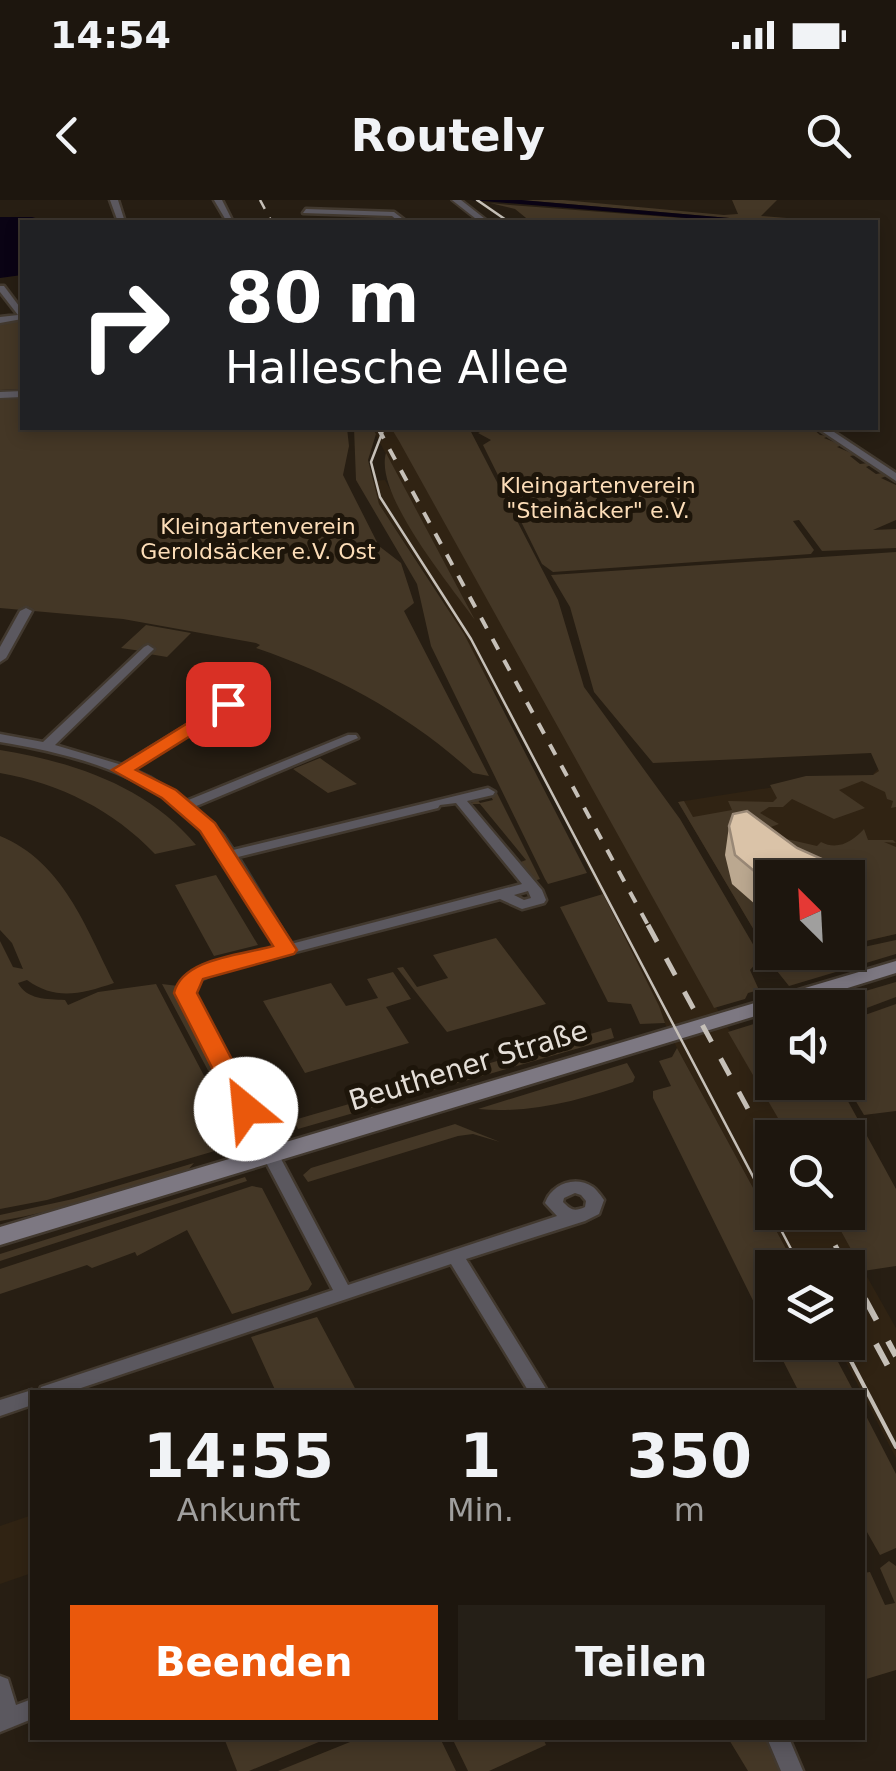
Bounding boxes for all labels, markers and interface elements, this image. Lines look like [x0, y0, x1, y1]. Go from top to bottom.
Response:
text: 14:54 [50, 13, 171, 57]
icon: back [40, 108, 95, 163]
icon: search [801, 108, 856, 163]
text: Routely [351, 109, 545, 162]
text: 80 m [225, 257, 420, 339]
icon: right [60, 260, 190, 390]
text: Hallesche Allee [225, 341, 569, 394]
park label: Kleingartenverein "Steinäcker" e.V. [500, 473, 696, 523]
park label: Kleingartenverein Geroldsäcker e.V. Ost [140, 514, 376, 564]
pin [186, 662, 271, 747]
icon: arrive [201, 677, 256, 732]
north arrow [755, 860, 865, 970]
map controls [755, 860, 865, 1360]
button: sound [755, 990, 865, 1100]
street label: Beuthener Straße [345, 1013, 591, 1117]
position arrow [194, 1057, 298, 1161]
button: search [755, 1120, 865, 1230]
button: layers [755, 1250, 865, 1360]
text: 14:55 [143, 1421, 334, 1491]
text: 1 [459, 1421, 501, 1491]
text: 350 [627, 1421, 752, 1491]
text: Ankunft [177, 1491, 300, 1529]
text: Min. [447, 1491, 514, 1529]
text: m [674, 1491, 705, 1529]
button: Beenden [70, 1605, 438, 1720]
button: Teilen [458, 1605, 825, 1720]

